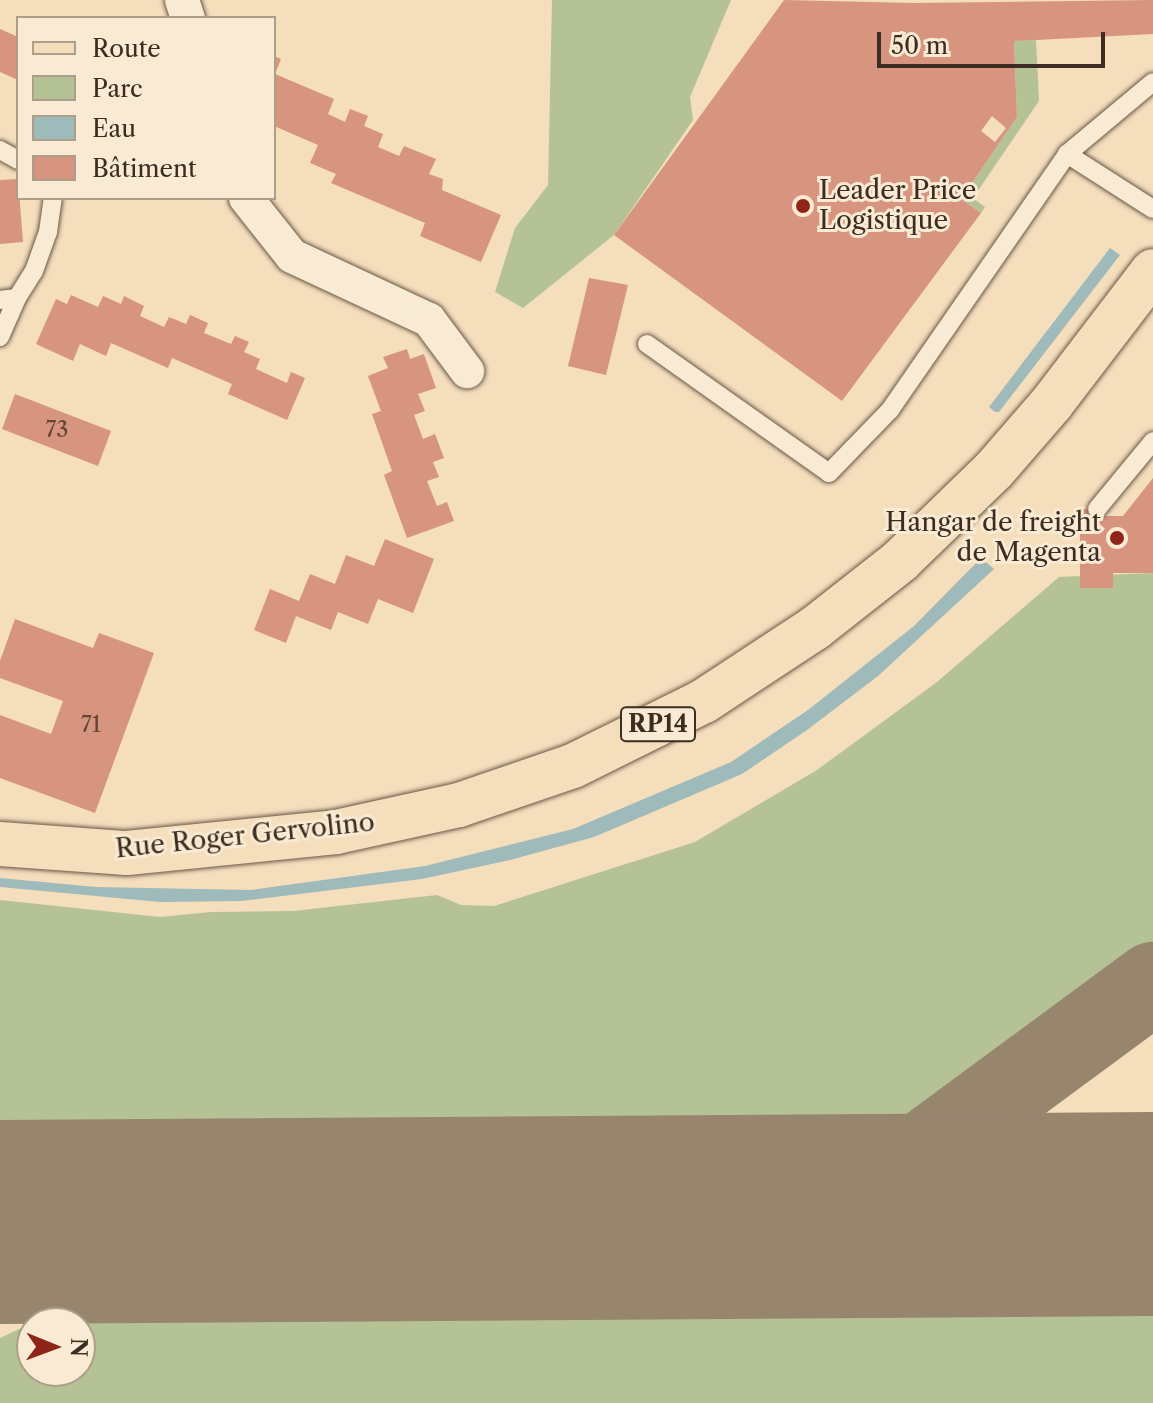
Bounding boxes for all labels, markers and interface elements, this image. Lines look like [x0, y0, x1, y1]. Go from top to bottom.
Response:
legend [16, 16, 276, 200]
scale bar [881, 16, 1109, 66]
text: 50 m [891, 31, 948, 60]
text: Route [92, 34, 161, 63]
text: Parc [92, 74, 143, 103]
text: Eau [92, 114, 136, 143]
text: Bâtiment [92, 154, 197, 183]
place label: Leader Price Logistique [819, 175, 977, 236]
marker: Leader Price Logistique [794, 197, 812, 215]
house number: 73 [46, 417, 68, 443]
place label: Hangar de freight de Magenta [885, 507, 1101, 568]
marker: Hangar de freight de Magenta [1108, 529, 1126, 547]
road number: RP14 [620, 704, 696, 744]
house number: 71 [81, 712, 101, 738]
street label: Rue Roger Gervolino [114, 807, 376, 865]
north arrow [16, 1307, 96, 1387]
text: N [65, 1338, 92, 1357]

